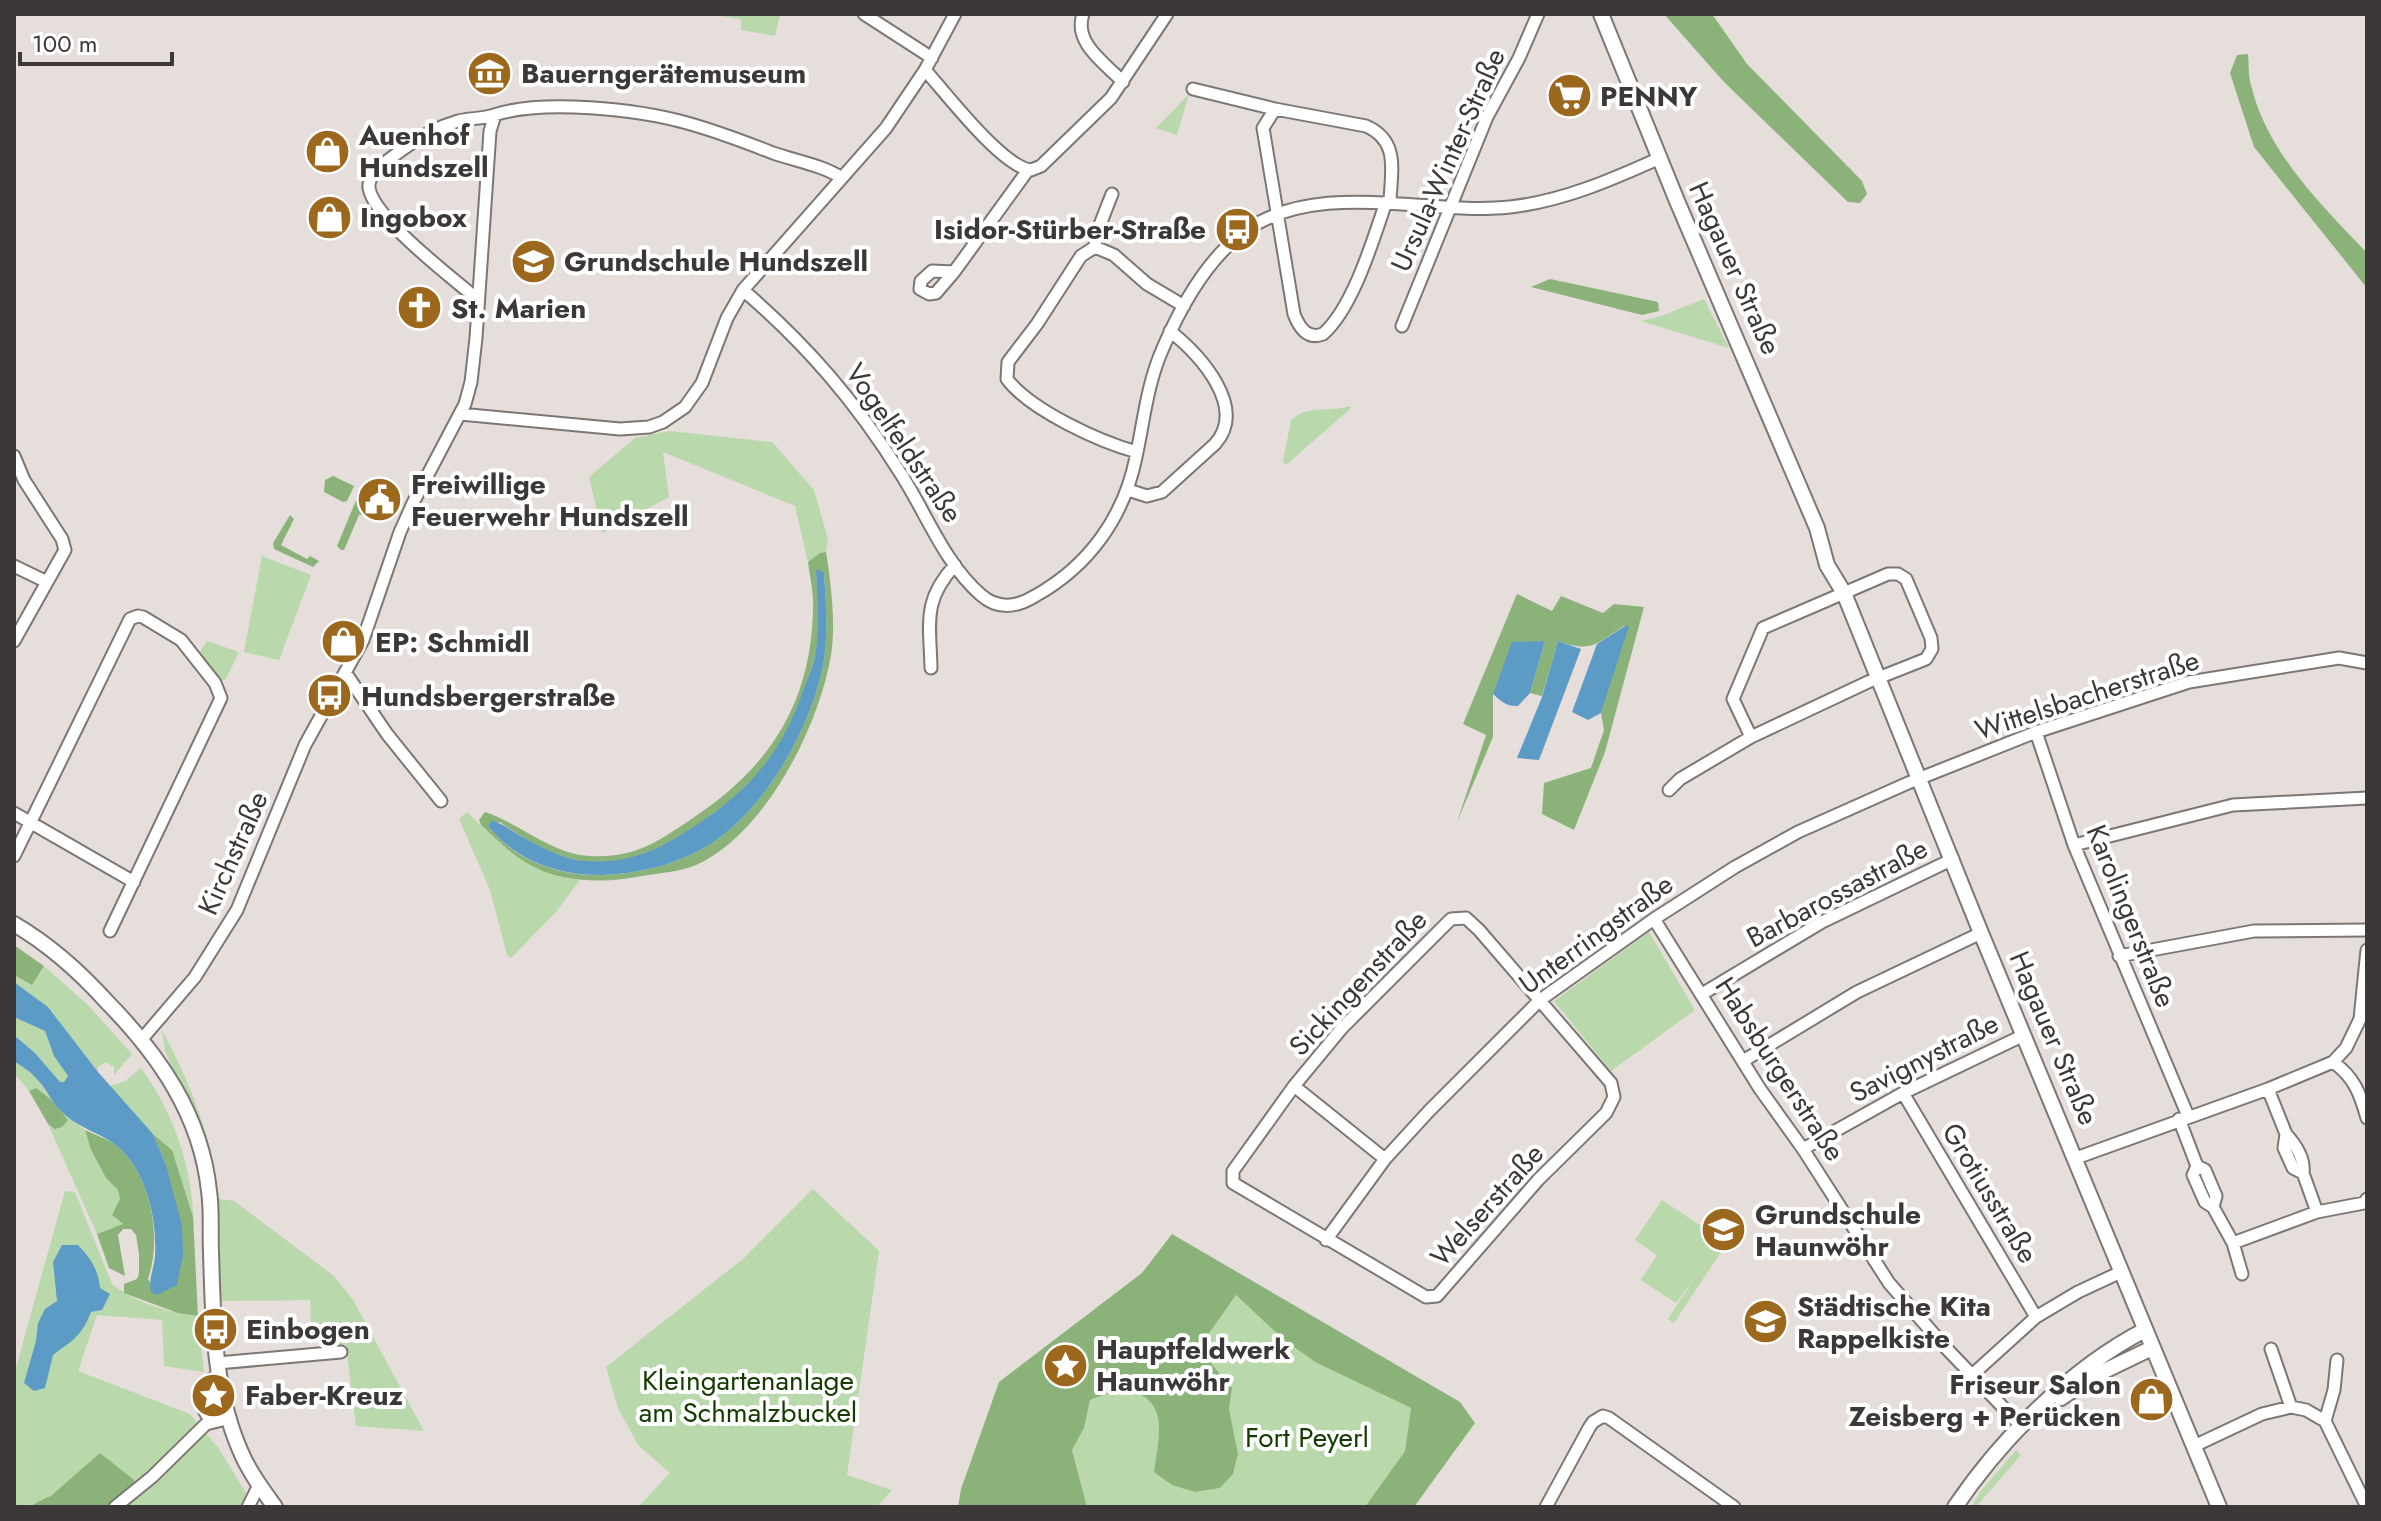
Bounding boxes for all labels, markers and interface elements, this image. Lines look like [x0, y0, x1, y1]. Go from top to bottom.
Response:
scale bar [20, 16, 172, 66]
text: 100 m [32, 26, 98, 61]
street label: Ursula-Winter-Straße [1380, 42, 1516, 278]
museum icon: Bauerngerätemuseum [466, 49, 514, 97]
place label: Bauerngerätemuseum [521, 53, 806, 94]
supermarket icon: PENNY [1545, 72, 1593, 120]
place label: PENNY [1600, 76, 1698, 117]
place label: Auenhof Hundszell [358, 115, 489, 188]
shop icon: Auenhof Hundszell [304, 127, 352, 175]
street label: Hagauer Straße [1679, 175, 1791, 361]
shop icon: Ingobox [305, 193, 353, 241]
place label: Ingobox [360, 197, 467, 238]
bus stop icon: Isidor-Stürber-Straße [1213, 205, 1261, 253]
place label: Isidor-Stürber-Straße [934, 209, 1206, 250]
school or university icon: Grundschule Hundszell [509, 237, 557, 285]
place label: Grundschule Hundszell [564, 241, 868, 282]
church icon: St. Marien [396, 284, 444, 332]
place label: St. Marien [451, 288, 586, 329]
street label: Vogelfeldstraße [835, 355, 973, 531]
place label: Freiwillige Feuerwehr Hundszell [411, 464, 689, 537]
public building icon: Freiwillige Feuerwehr Hundszell [356, 476, 404, 524]
shop icon: EP: Schmidl [320, 618, 368, 666]
place label: EP: Schmidl [375, 622, 530, 663]
street label: Wittelsbacherstraße [1970, 639, 2204, 751]
bus stop icon: Hundsbergerstraße [306, 672, 354, 720]
place label: Hundsbergerstraße [361, 676, 616, 717]
street label: Kirchstraße [187, 785, 279, 921]
street label: Karolingerstraße [2076, 819, 2186, 1013]
street label: Barbarossastraße [1739, 828, 1935, 958]
street label: Unterringstraße [1510, 864, 1682, 1004]
street label: Sickingenstraße [1279, 901, 1437, 1065]
street label: Hagauer Straße [1999, 945, 2109, 1131]
street label: Habsburgerstraße [1705, 969, 1855, 1169]
street label: Savignystraße [1842, 1003, 2006, 1113]
street label: Grotiusstraße [1932, 1115, 2048, 1271]
street label: Welserstraße [1421, 1134, 1553, 1276]
place label: Grundschule Haunwöhr [1755, 1194, 1921, 1267]
school or university icon: Grundschule Haunwöhr [1700, 1206, 1748, 1254]
place label: Städtische Kita Rappelkiste [1797, 1286, 1991, 1359]
school or university icon: Städtische Kita Rappelkiste [1742, 1298, 1790, 1346]
bus stop icon: Einbogen [191, 1305, 239, 1353]
place label: Einbogen [246, 1309, 370, 1350]
place label: Hauptfeldwerk Haunwöhr [1096, 1329, 1291, 1402]
place icon: Hauptfeldwerk Haunwöhr [1041, 1341, 1089, 1389]
park label: Kleingartenanlage am Schmalzbuckel [639, 1360, 857, 1433]
place label: Friseur Salon Zeisberg + Perücken [1849, 1364, 2121, 1437]
place icon: Faber-Kreuz [190, 1371, 238, 1419]
place label: Faber-Kreuz [245, 1375, 404, 1416]
shop icon: Friseur Salon Zeisberg + Perücken [2128, 1376, 2176, 1424]
park label: Fort Peyerl [1245, 1417, 1369, 1458]

